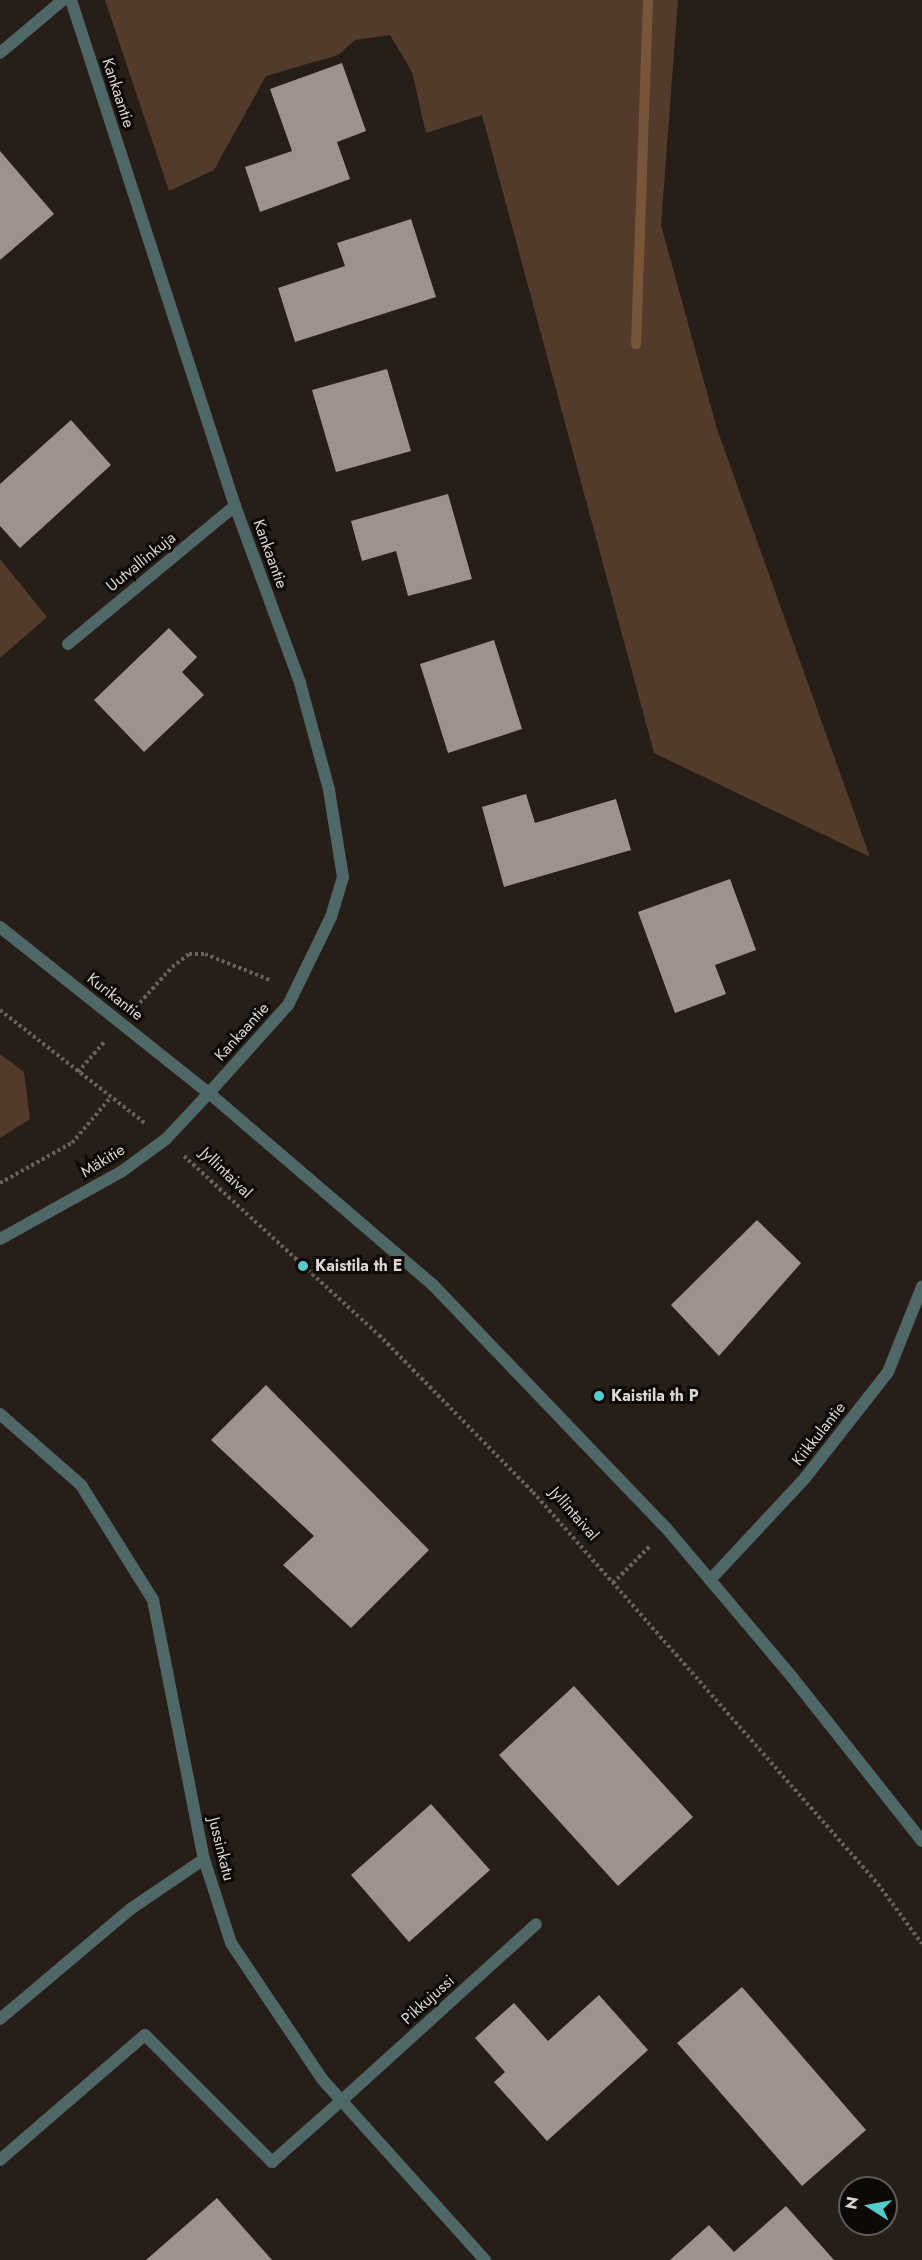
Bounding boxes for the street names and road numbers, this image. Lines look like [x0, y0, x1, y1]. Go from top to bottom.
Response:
street label: Kankaantie [98, 56, 138, 130]
street label: Kankaantie [249, 517, 291, 591]
street label: Uutvallinkuja [102, 528, 180, 596]
street label: Kurikantie [83, 969, 147, 1025]
street label: Kankaantie [211, 999, 273, 1065]
street label: Mäkitie [77, 1140, 129, 1182]
street label: Jyllintaival [196, 1144, 256, 1202]
street label: Kiikkulantie [788, 1398, 850, 1470]
street label: Jyllintaival [545, 1483, 603, 1545]
street label: Jussinkatu [204, 1815, 238, 1883]
street label: Pikkujussi [398, 1971, 458, 2029]

